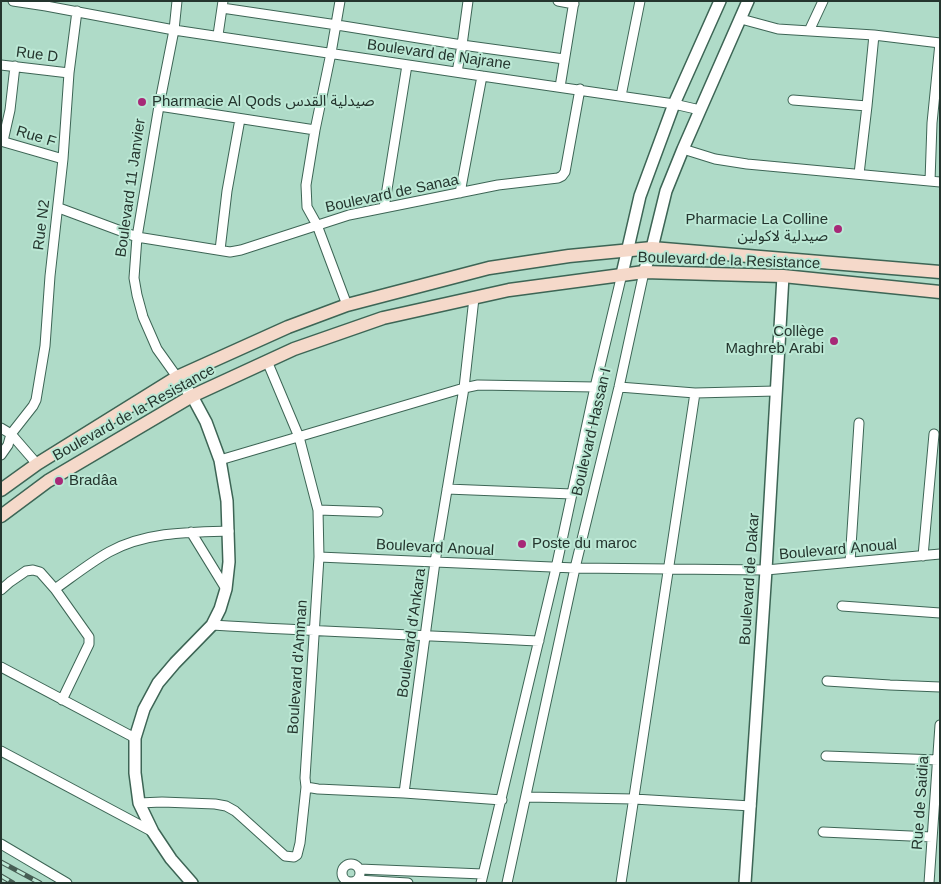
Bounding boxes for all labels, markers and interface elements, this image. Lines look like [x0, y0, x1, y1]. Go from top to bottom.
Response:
street label: Boulevard de Najrane [366, 36, 512, 74]
street label: Rue D [15, 43, 59, 67]
place label: Pharmacie Al Qods صيدلية القدس [152, 93, 374, 111]
marker: Pharmacie Al Qods صيدلية القدس [136, 96, 148, 108]
street label: Boulevard 11 Janvier [112, 118, 150, 258]
street label: Rue F [14, 122, 58, 152]
street label: Boulevard de Sanaa [324, 171, 460, 217]
street label: Rue N2 [30, 199, 54, 251]
place label: Pharmacie La Colline صيدلية لاكولين [685, 211, 828, 246]
marker: Pharmacie La Colline صيدلية لاكولين [832, 223, 844, 235]
street label: Boulevard de la Resistance [637, 249, 821, 273]
place label: Collège Maghreb Arabi [726, 323, 824, 358]
marker: Collège Maghreb Arabi [828, 335, 840, 347]
street label: Boulevard de la Resistance [50, 361, 218, 465]
street label: Boulevard Hassan I [569, 366, 615, 498]
place label: Bradâa [69, 472, 117, 490]
marker: Bradâa [53, 475, 65, 487]
street label: Boulevard de Dakar [736, 512, 764, 646]
place label: Poste du maroc [532, 535, 637, 553]
street label: Boulevard Anoual [375, 536, 495, 560]
street label: Boulevard Anoual [778, 536, 898, 564]
marker: Poste du maroc [516, 538, 528, 550]
street label: Boulevard d'Ankara [394, 567, 430, 699]
street label: Boulevard d'Amman [284, 599, 312, 735]
street label: Rue de Saidia [909, 755, 933, 851]

